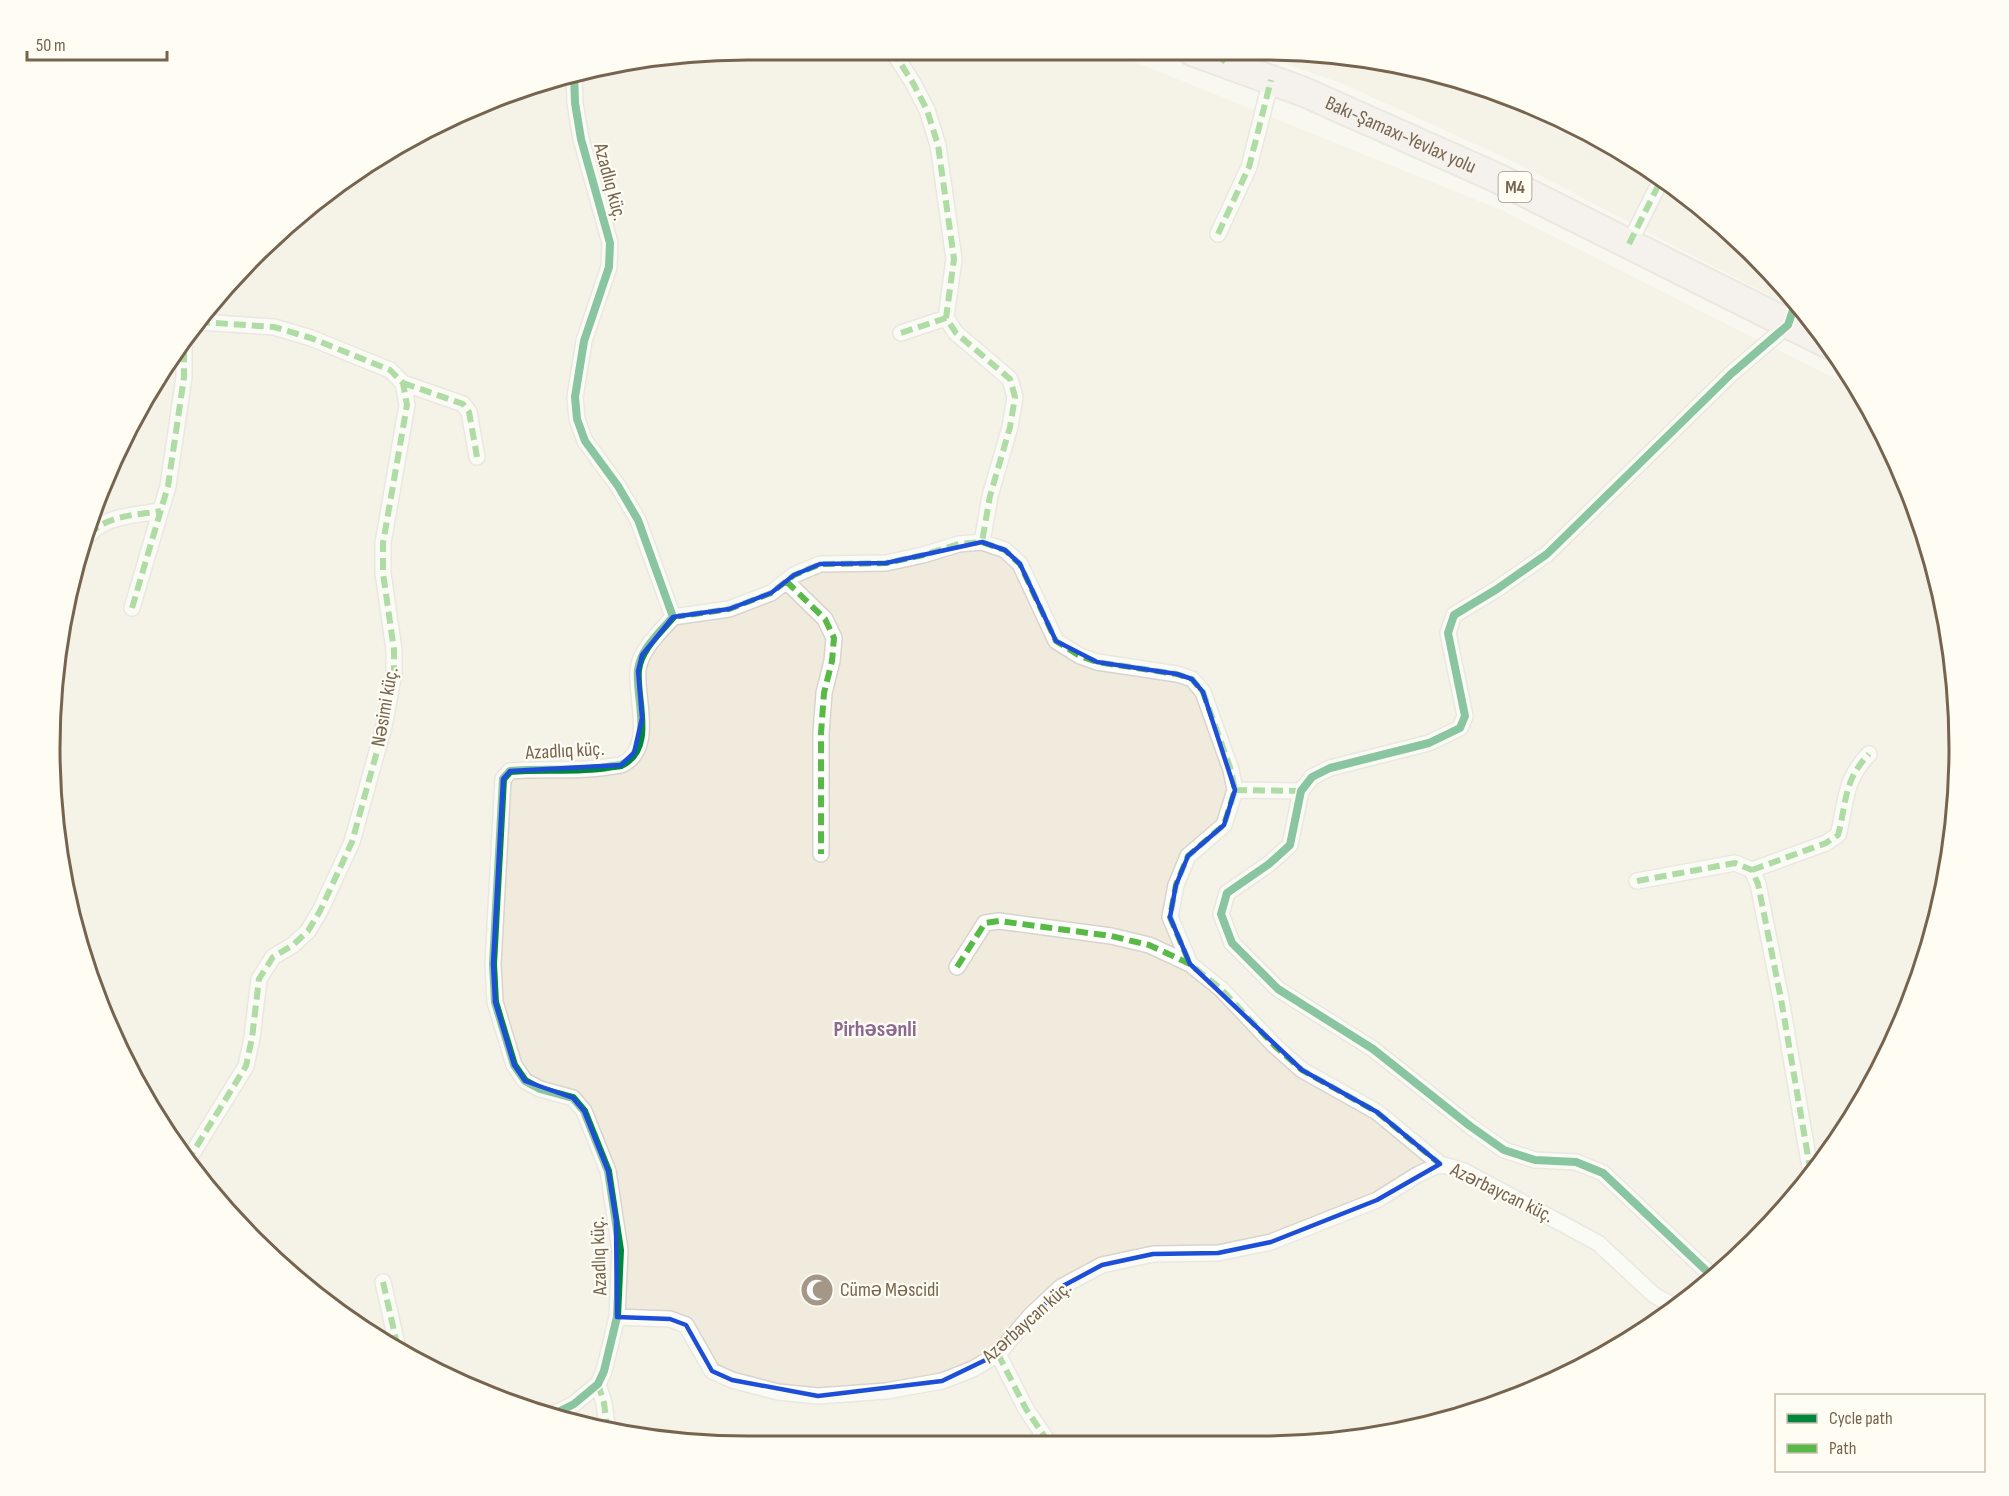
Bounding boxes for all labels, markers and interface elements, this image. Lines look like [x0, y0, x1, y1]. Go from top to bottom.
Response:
scale bar [27, 24, 166, 62]
text: 50 m [36, 35, 66, 56]
street label: Bakı-Şamaxı-Yevlax yolu [1321, 91, 1480, 179]
street label: Azadlıq küç. [588, 140, 632, 223]
road number: M4 [1498, 172, 1532, 202]
street label: Nəsimi küç. [366, 665, 404, 749]
street label: Azadlıq küç. [524, 737, 605, 765]
district label: Pirhəsənli [834, 1016, 916, 1043]
street label: Azərbaycan küç. [1446, 1157, 1557, 1228]
street label: Azadlıq küç. [586, 1216, 612, 1297]
mosque icon: Cümə Məscidi [799, 1272, 835, 1308]
street label: Azərbaycan küç. [977, 1276, 1076, 1369]
place label: Cümə Məscidi [840, 1278, 939, 1302]
legend [1775, 1394, 1985, 1472]
text: Cycle path [1829, 1408, 1893, 1429]
text: Path [1829, 1438, 1857, 1459]

